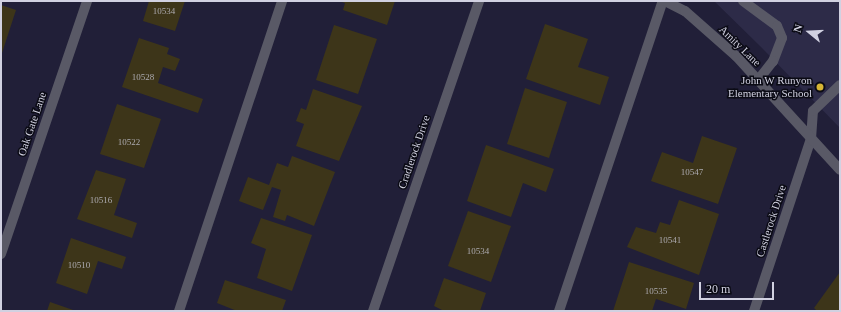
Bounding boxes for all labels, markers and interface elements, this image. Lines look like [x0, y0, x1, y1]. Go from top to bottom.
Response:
house number: 10534 [153, 6, 175, 16]
north arrow [789, 12, 829, 52]
street label: Amity Lane [716, 23, 764, 69]
text: N [791, 23, 805, 34]
house number: 10528 [132, 72, 154, 82]
place label: John W Runyon Elementary School [728, 74, 812, 100]
marker: John W Runyon Elementary School [815, 82, 825, 92]
street label: Oak Gate Lane [15, 90, 49, 158]
street label: Cradlerock Drive [395, 114, 433, 190]
house number: 10522 [118, 137, 140, 147]
house number: 10547 [681, 167, 703, 177]
street label: Castlerock Drive [753, 183, 789, 259]
house number: 10516 [90, 195, 112, 205]
house number: 10541 [659, 235, 681, 245]
house number: 10534 [467, 246, 489, 256]
house number: 10510 [68, 260, 90, 270]
scale bar [701, 274, 776, 300]
text: 20 m [706, 282, 730, 296]
house number: 10535 [645, 286, 667, 296]

